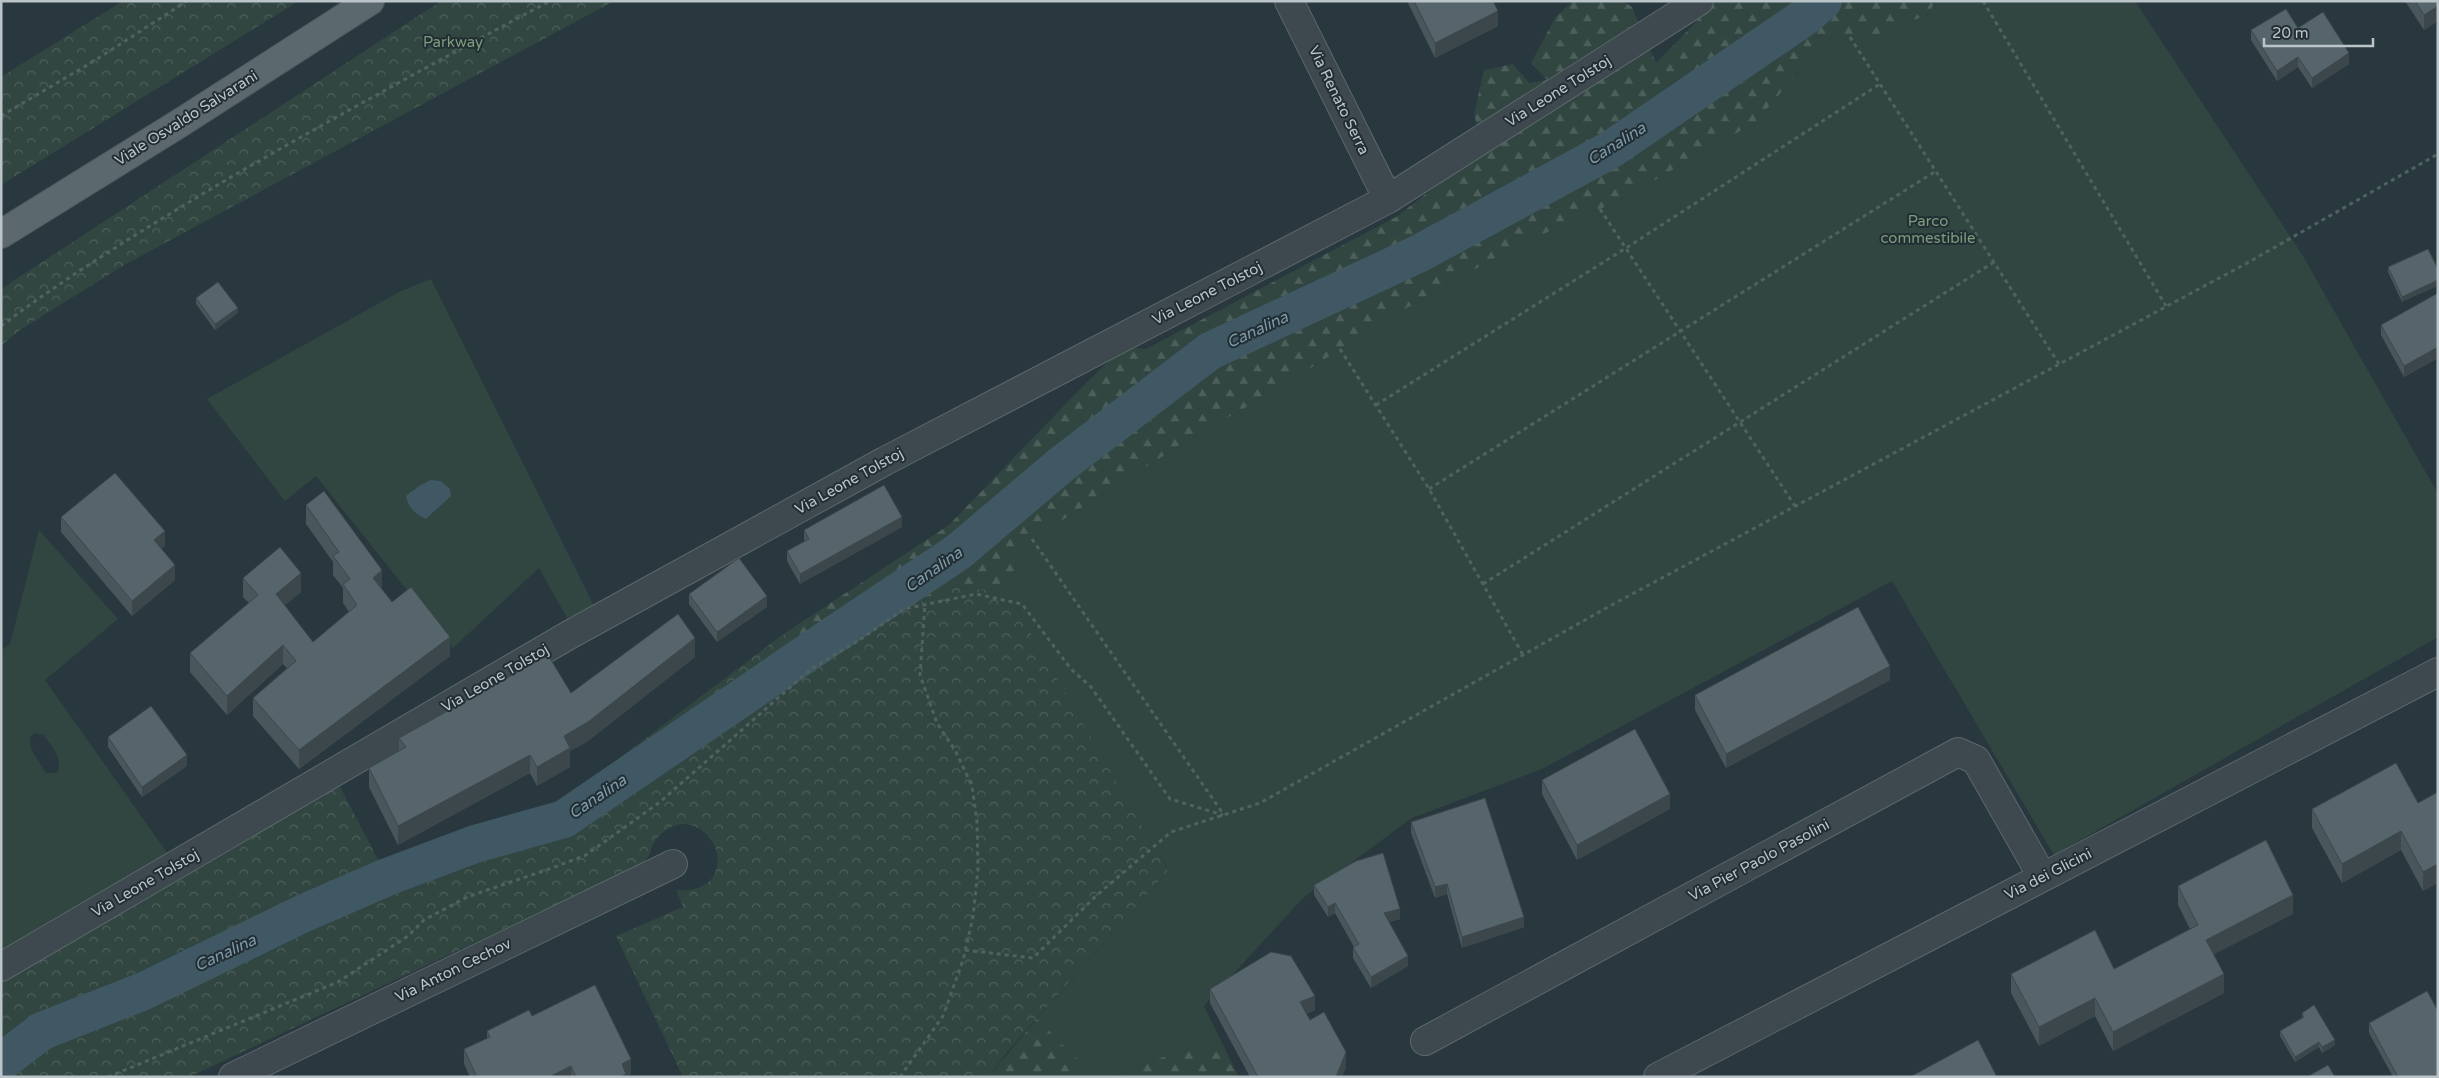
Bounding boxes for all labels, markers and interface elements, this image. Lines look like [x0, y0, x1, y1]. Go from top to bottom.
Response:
scale bar [2264, 15, 2373, 47]
text: 20 m [2272, 24, 2309, 42]
park label: Parkway [423, 33, 483, 51]
street label: Via Renato Serra [1305, 42, 1373, 158]
street label: Via Leone Tolstoj [1502, 51, 1614, 131]
street label: Viale Osvaldo Salvarani [111, 67, 261, 169]
water label: Canalina [1583, 117, 1650, 170]
park label: Parco commestibile [1880, 212, 1976, 247]
street label: Via Leone Tolstoj [1149, 258, 1265, 328]
water label: Canalina [1223, 307, 1292, 353]
street label: Via Leone Tolstoj [792, 444, 906, 518]
water label: Canalina [901, 542, 967, 597]
street label: Via Leone Tolstoj [438, 640, 552, 716]
water label: Canalina [565, 770, 631, 823]
street label: Via Pier Paolo Pasolini [1685, 815, 1833, 905]
street label: Via dei Glicini [2001, 844, 2095, 904]
street label: Via Leone Tolstoj [88, 845, 202, 921]
water label: Canalina [191, 930, 260, 976]
street label: Via Anton Cechov [392, 934, 514, 1006]

